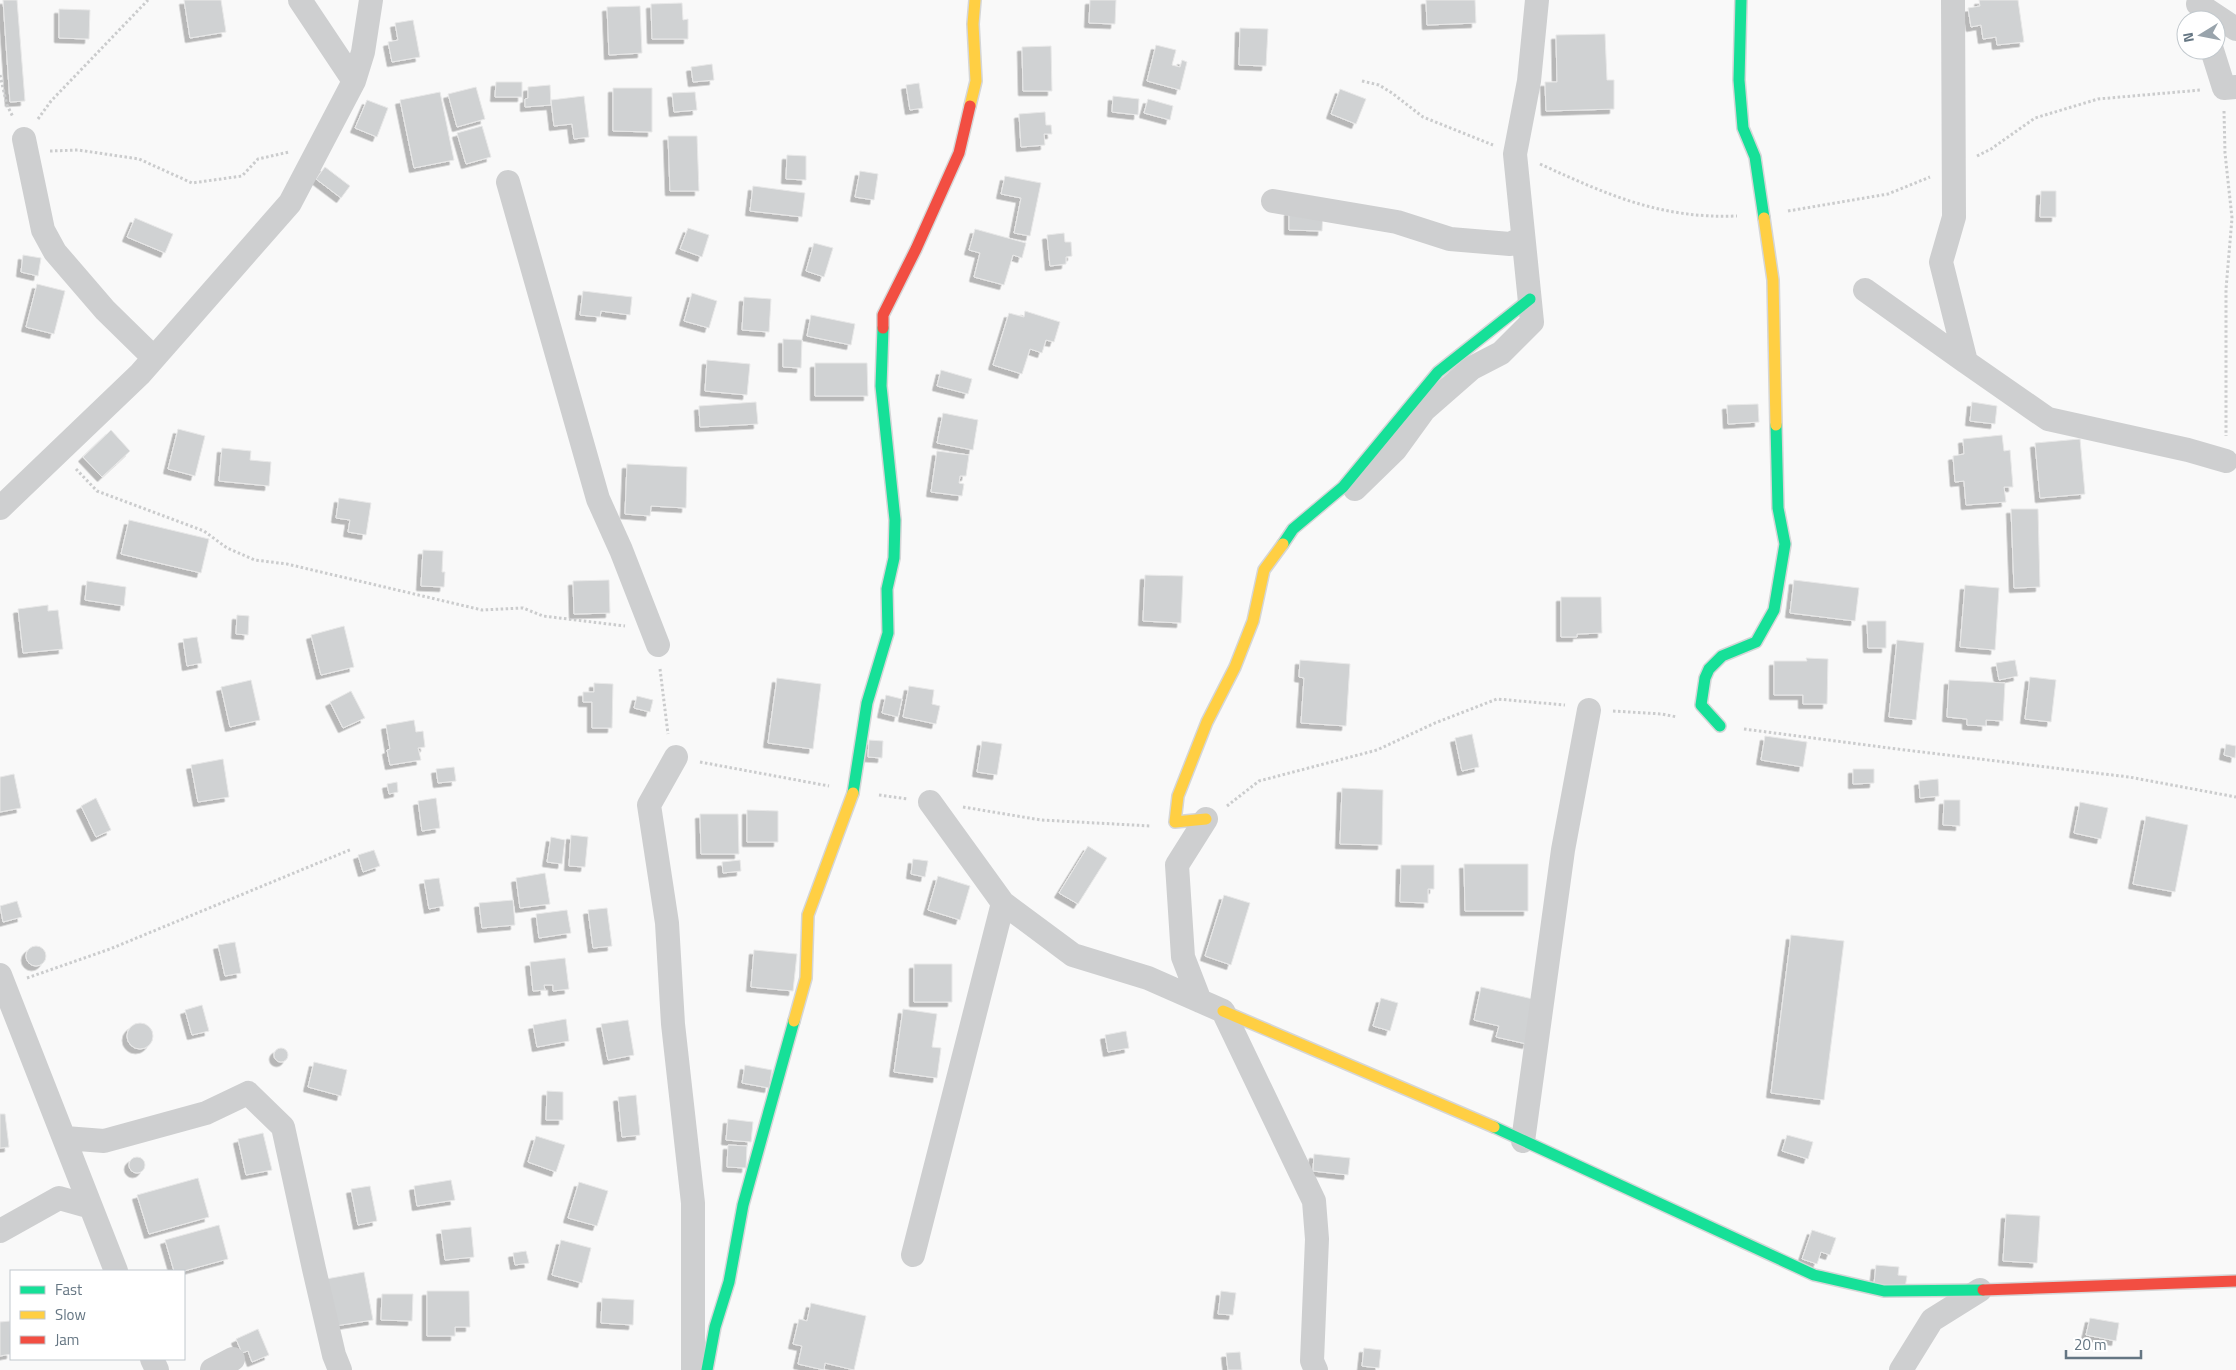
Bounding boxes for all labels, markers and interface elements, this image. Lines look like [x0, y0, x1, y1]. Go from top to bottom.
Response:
north arrow [2176, 10, 2226, 60]
text: N [2177, 31, 2199, 44]
legend [10, 1270, 185, 1360]
text: Fast [55, 1278, 83, 1301]
text: Slow [55, 1303, 86, 1326]
text: Jam [55, 1328, 79, 1351]
scale bar [2066, 1328, 2141, 1360]
text: 20 m [2074, 1333, 2107, 1356]

